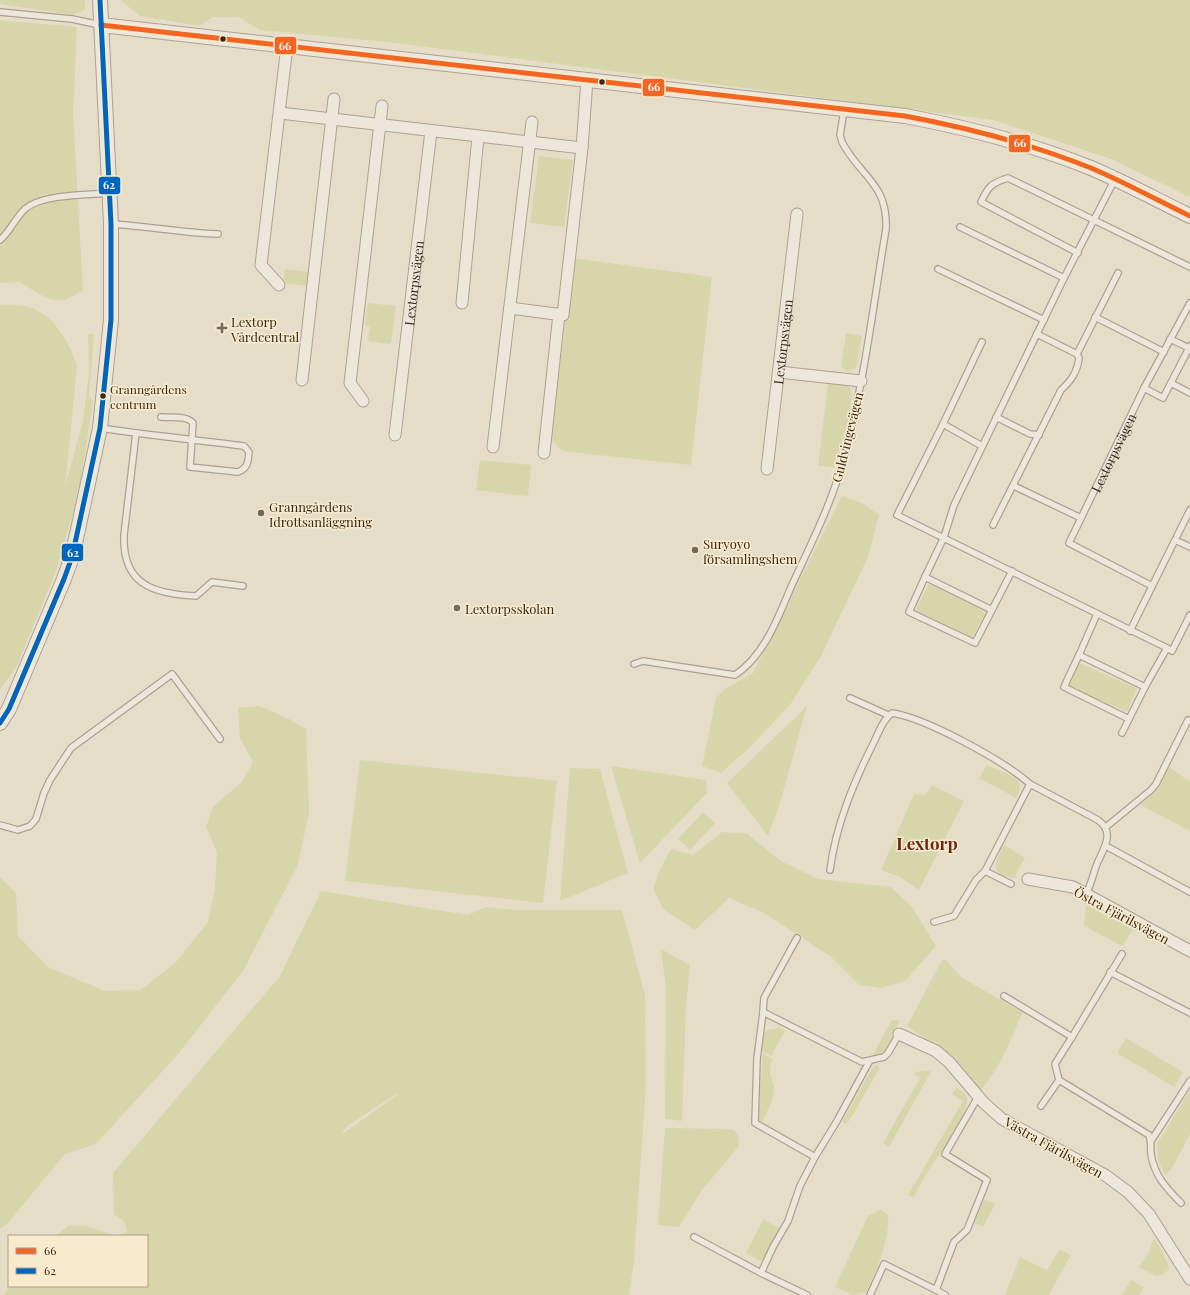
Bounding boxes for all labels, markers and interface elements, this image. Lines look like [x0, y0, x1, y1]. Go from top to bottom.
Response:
unlabelled marker [218, 34, 228, 44]
line badge: 66 [274, 36, 297, 55]
text: 66 [279, 38, 291, 53]
unlabelled marker [597, 77, 607, 87]
line badge: 66 [642, 78, 665, 97]
text: 66 [648, 79, 660, 94]
line badge: 66 [1008, 134, 1031, 153]
text: 66 [1014, 135, 1026, 150]
line badge: 62 [98, 176, 121, 195]
text: 62 [103, 177, 115, 192]
street label: Lextorpsvägen [400, 239, 426, 327]
street label: Lextorpsvägen [769, 298, 795, 385]
place label: Lextorp Vårdcentral [230, 313, 299, 345]
marker: Lextorp Vårdcentral [216, 322, 228, 334]
place label: Granngårdens centrum [110, 381, 187, 412]
street label: Guldvingevägen [828, 390, 867, 484]
marker: Granngårdens centrum [98, 391, 108, 401]
street label: Lextorpsvägen [1086, 410, 1139, 495]
place label: Granngårdens Idrottsanläggning [269, 498, 372, 530]
marker: Granngårdens Idrottsanläggning [256, 508, 266, 518]
place label: Suryoyo församlingshem [703, 535, 798, 567]
line badge: 62 [61, 543, 84, 562]
text: 62 [67, 545, 79, 560]
marker: Suryoyo församlingshem [690, 545, 700, 555]
place label: Lextorpsskolan [465, 600, 554, 617]
marker: Lextorpsskolan [452, 603, 462, 613]
district label: Lextorp [896, 832, 958, 854]
street label: Östra Fjärilsvägen [1071, 883, 1173, 947]
street label: Västra Fjärilsvägen [1001, 1112, 1106, 1181]
legend [8, 1235, 148, 1287]
text: 66 [44, 1242, 56, 1258]
text: 62 [44, 1262, 56, 1278]

